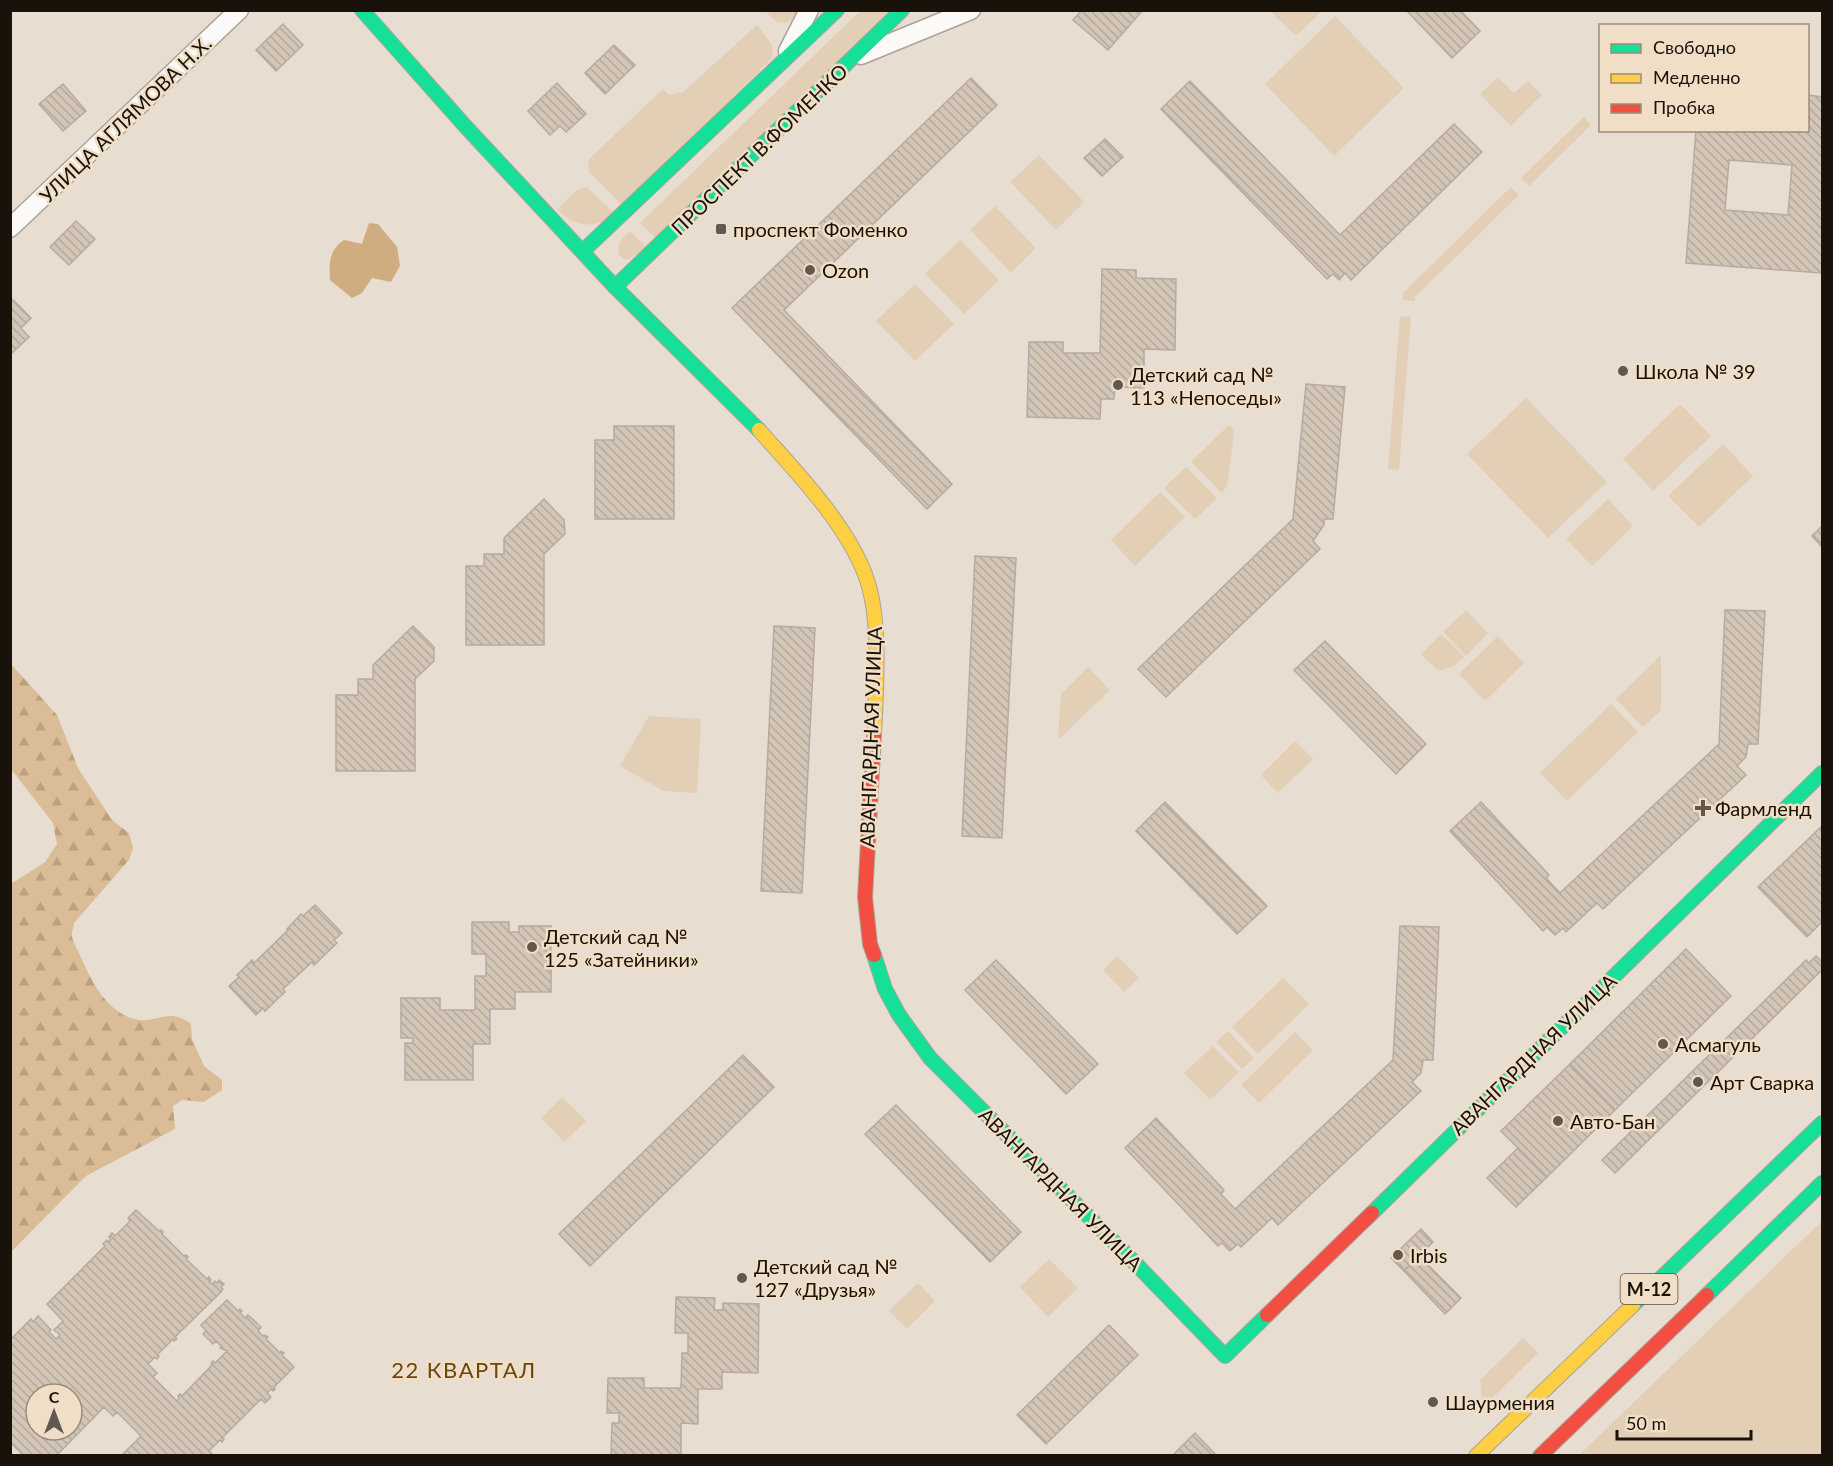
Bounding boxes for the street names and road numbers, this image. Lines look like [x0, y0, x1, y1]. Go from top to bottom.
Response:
street label: УЛИЦА АГЛЯМОВА Н.Х. [34, 31, 216, 207]
street label: ПРОСПЕКТ В.ФОМЕНКО [666, 59, 852, 239]
street label: АВАНГАРДНАЯ УЛИЦА [854, 626, 886, 848]
street label: АВАНГАРДНАЯ УЛИЦА [1445, 968, 1621, 1139]
street label: АВАНГАРДНАЯ УЛИЦА [974, 1102, 1148, 1276]
road number: М-12 [1620, 1274, 1678, 1304]

